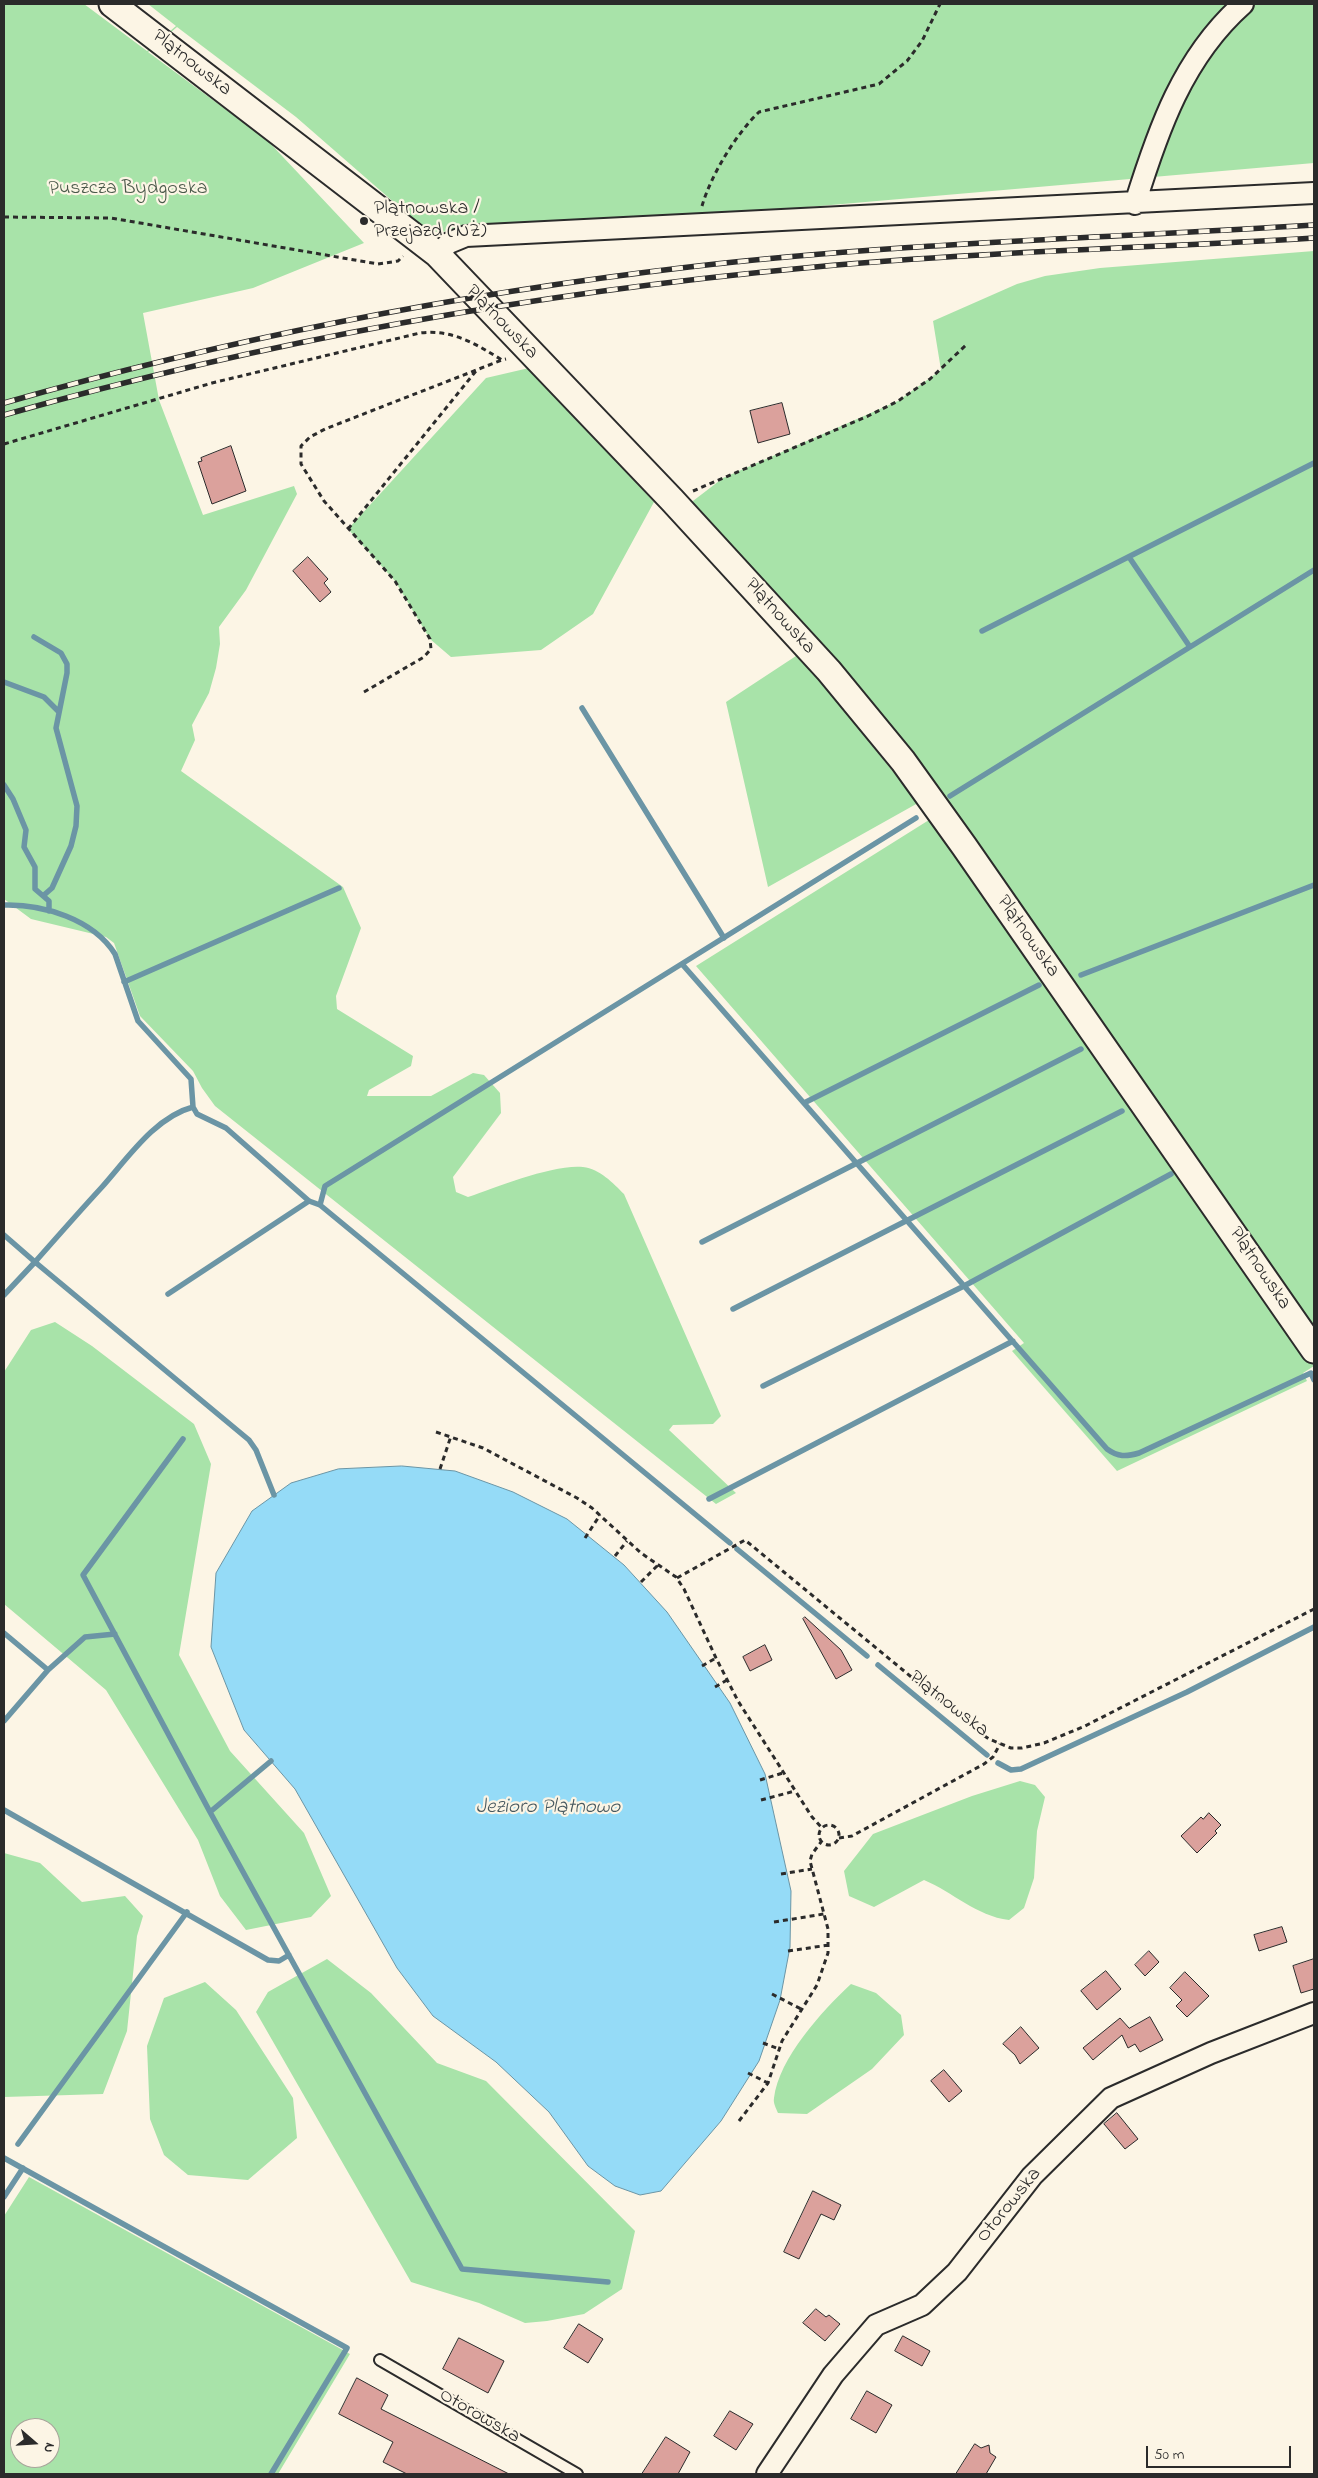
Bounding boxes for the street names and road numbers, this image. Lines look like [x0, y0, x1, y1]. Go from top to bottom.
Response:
street label: Plątnowska [146, 25, 236, 103]
street label: Plątnowska [460, 281, 542, 365]
street label: Plątnowska [739, 574, 819, 660]
street label: Plątnowska [990, 891, 1064, 983]
street label: Plątnowska [1223, 1223, 1295, 1315]
street label: Plątnowska [903, 1666, 993, 1744]
street label: Otorowska [972, 2164, 1048, 2248]
street label: Otorowska [434, 2384, 524, 2450]

